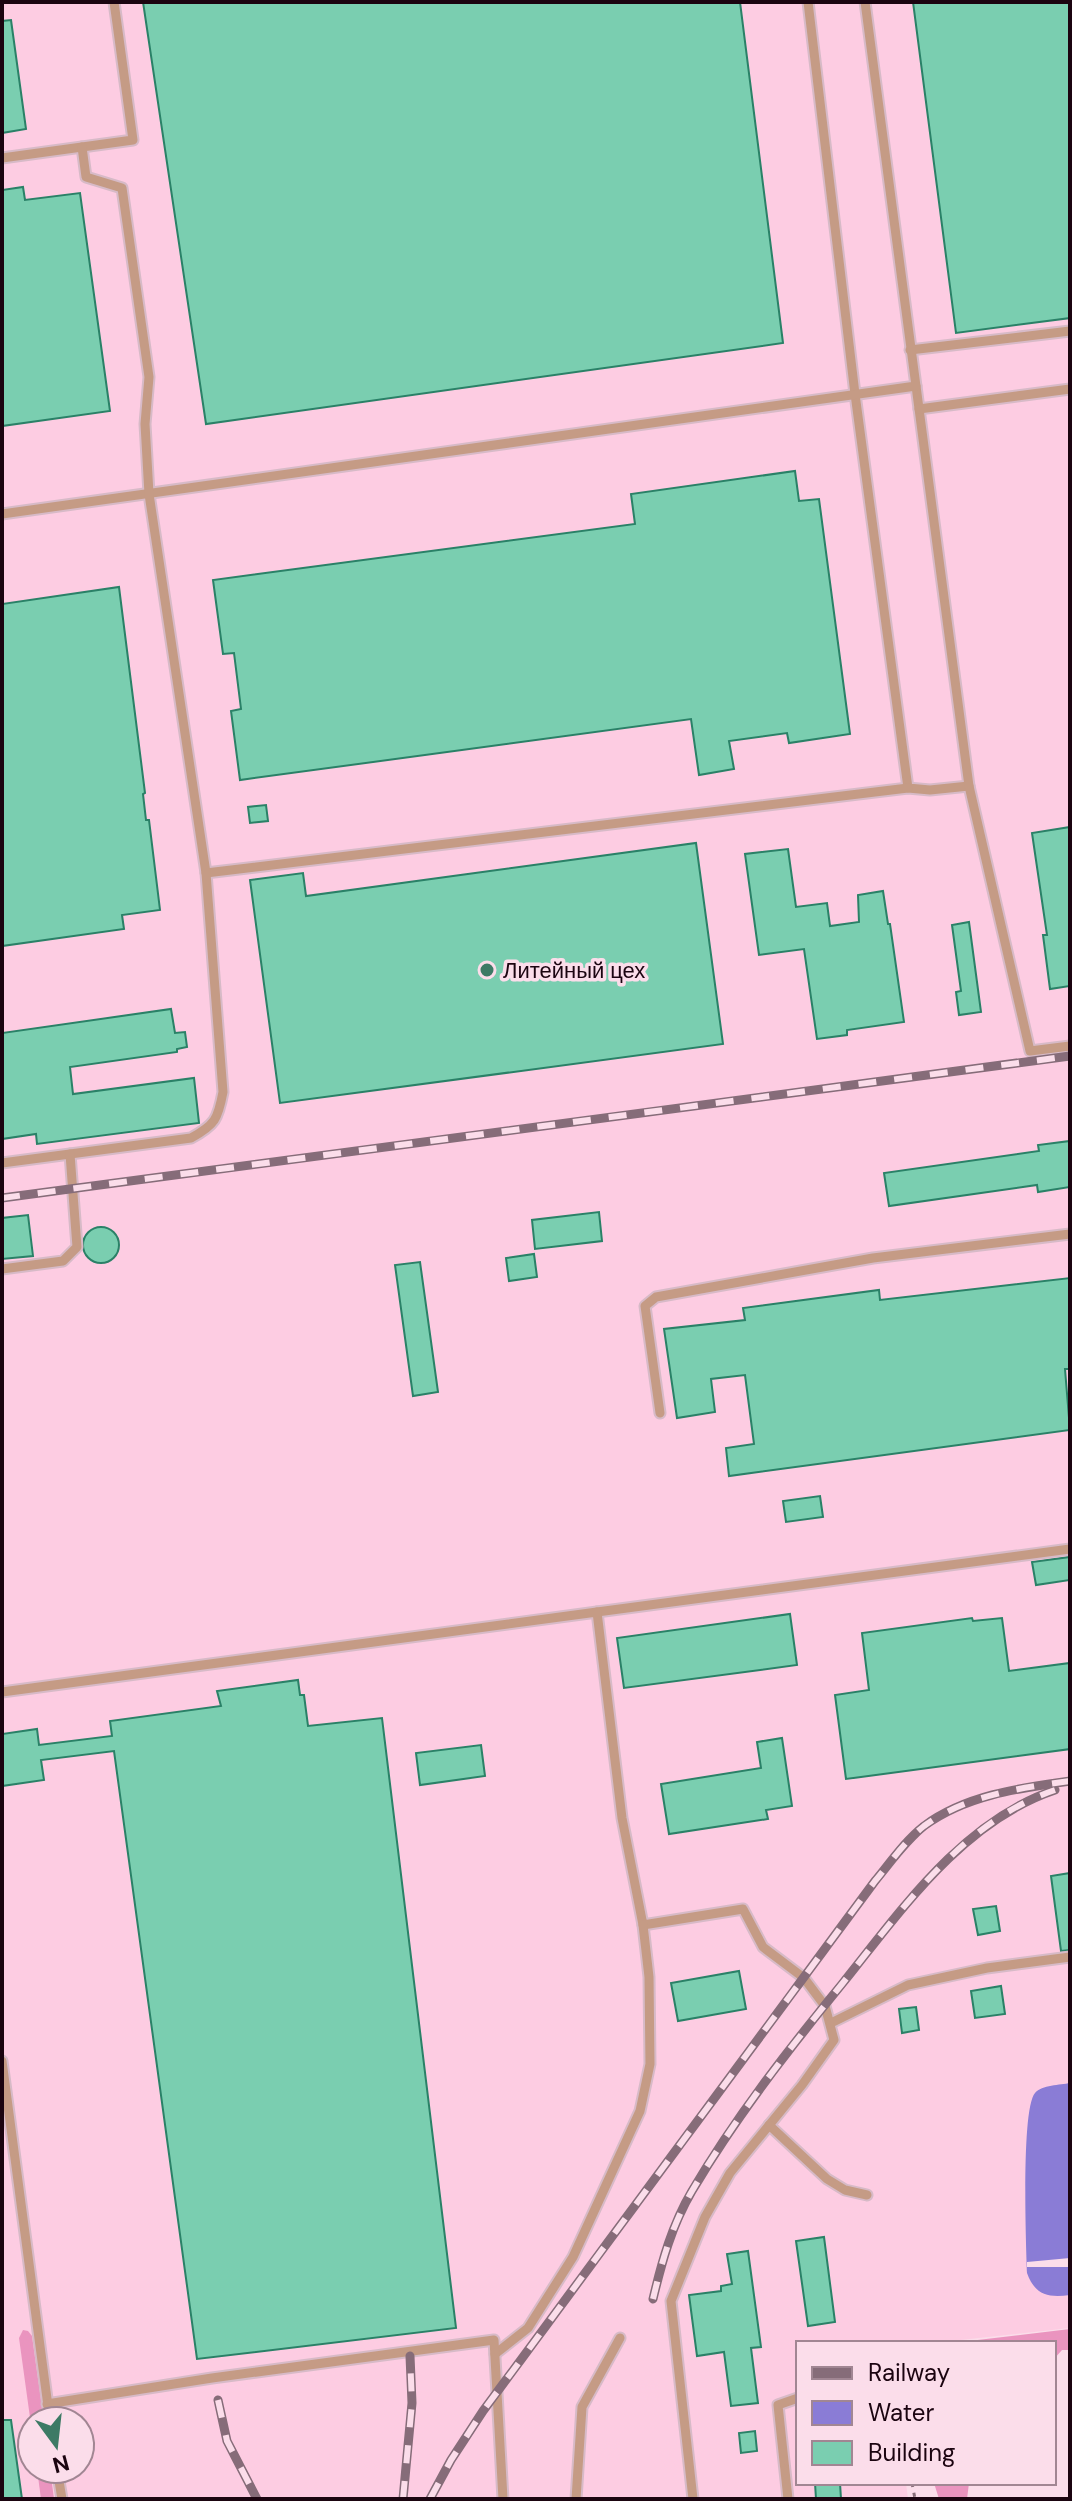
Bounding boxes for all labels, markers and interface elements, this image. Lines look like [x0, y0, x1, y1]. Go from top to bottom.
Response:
place label: Литейный цех [503, 956, 645, 985]
marker: Литейный цех [478, 961, 496, 979]
legend [796, 2341, 1056, 2485]
text: Railway [868, 2357, 950, 2388]
text: Water [868, 2397, 934, 2428]
north arrow [16, 2405, 96, 2485]
text: Building [868, 2437, 955, 2468]
text: N [50, 2448, 73, 2480]

